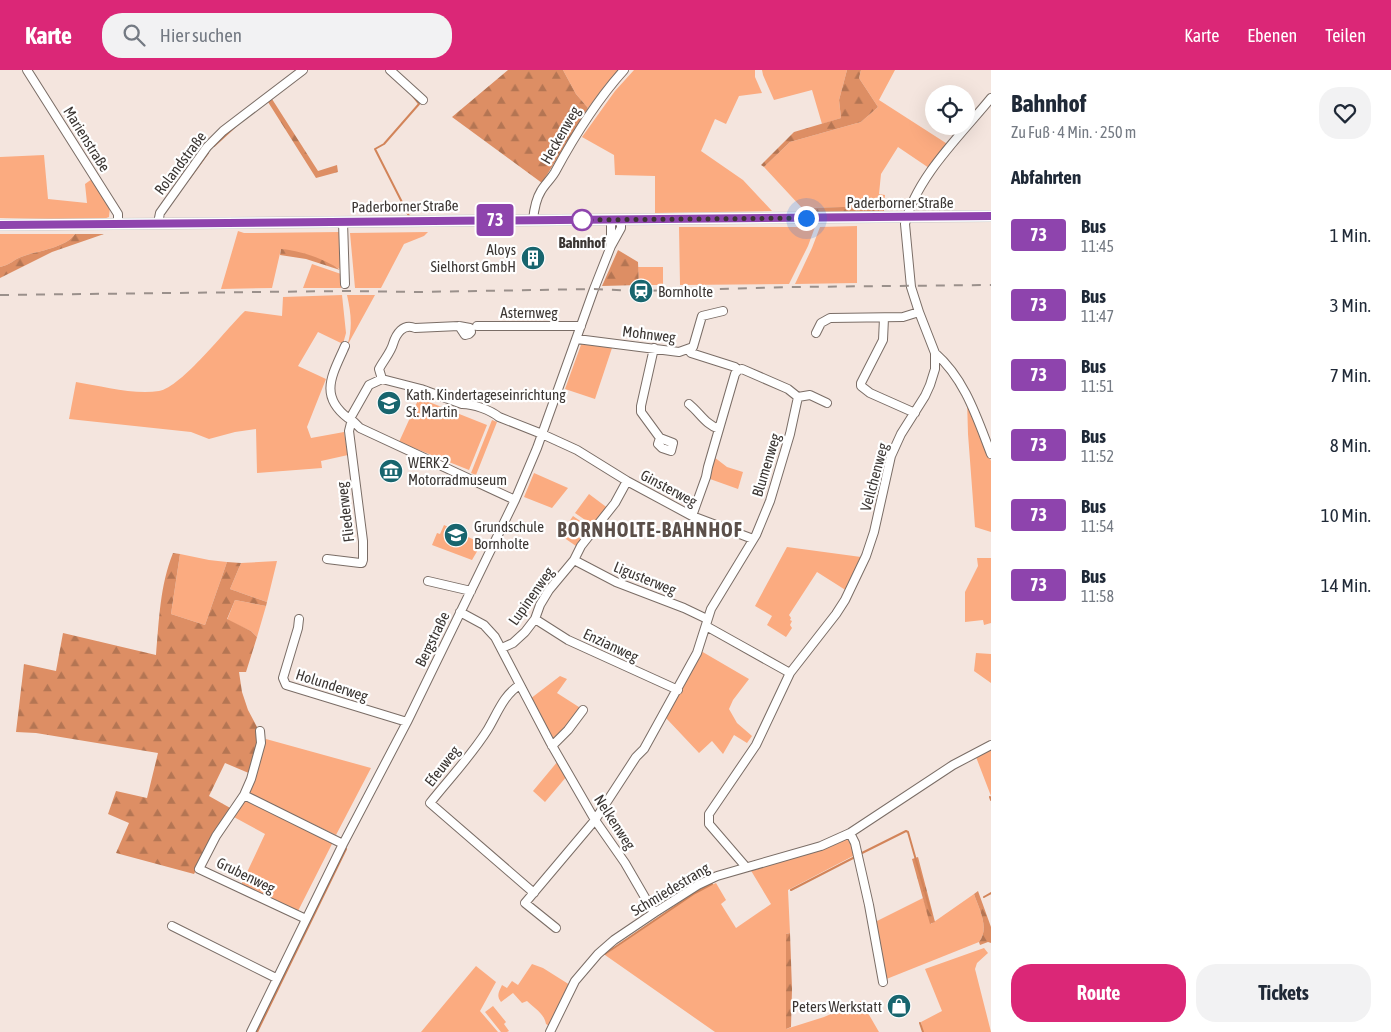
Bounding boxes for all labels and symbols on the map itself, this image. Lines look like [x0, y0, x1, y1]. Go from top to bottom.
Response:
street label: Marienstraße [60, 103, 114, 175]
street label: Heckenweg [537, 103, 583, 167]
street label: Rolandstraße [151, 128, 209, 198]
street label: Paderborner Straße [846, 194, 954, 211]
street label: Paderborner Straße [351, 197, 459, 215]
line badge: 73 [472, 204, 518, 236]
your location [794, 206, 819, 231]
marker: Bahnhof [571, 209, 593, 231]
place label: Bahnhof [558, 234, 606, 251]
place label: Aloys Sielhorst GmbH [430, 241, 516, 275]
building icon: Aloys Sielhorst GmbH [520, 245, 546, 271]
station icon: Bornholte [628, 278, 654, 304]
place label: Bornholte [658, 283, 713, 300]
street label: Asternweg [500, 304, 558, 321]
street label: Mohnweg [621, 322, 677, 346]
place label: Kath. Kindertageseinrichtung St. Martin [406, 386, 566, 420]
school or university icon: Kath. Kindertageseinrichtung St. Martin [376, 390, 402, 416]
street label: Blumenweg [748, 431, 784, 499]
street label: Veilchenweg [857, 440, 891, 513]
place label: WERK 2 Motorradmuseum [408, 454, 507, 488]
museum icon: WERK 2 Motorradmuseum [378, 458, 404, 484]
street label: Ginsterweg [638, 466, 701, 510]
street label: Fliederweg [333, 480, 357, 543]
place label: Grundschule Bornholte [474, 518, 544, 552]
district label: BORNHOLTE-BAHNHOF [557, 518, 743, 541]
school or university icon: Grundschule Bornholte [443, 522, 469, 548]
street label: Ligusterweg [611, 558, 679, 598]
street label: Lupinenweg [505, 563, 557, 628]
street label: Bergstraße [411, 609, 453, 669]
street label: Enzianweg [581, 625, 642, 665]
street label: Holunderweg [294, 665, 371, 705]
street label: Efeuweg [421, 742, 463, 790]
street label: Nelkenweg [591, 791, 639, 853]
street label: Grubenweg [214, 854, 278, 897]
street label: Schmiedestrang [628, 859, 713, 919]
shop icon: Peters Werkstatt [886, 993, 912, 1019]
place label: Peters Werkstatt [792, 998, 882, 1015]

